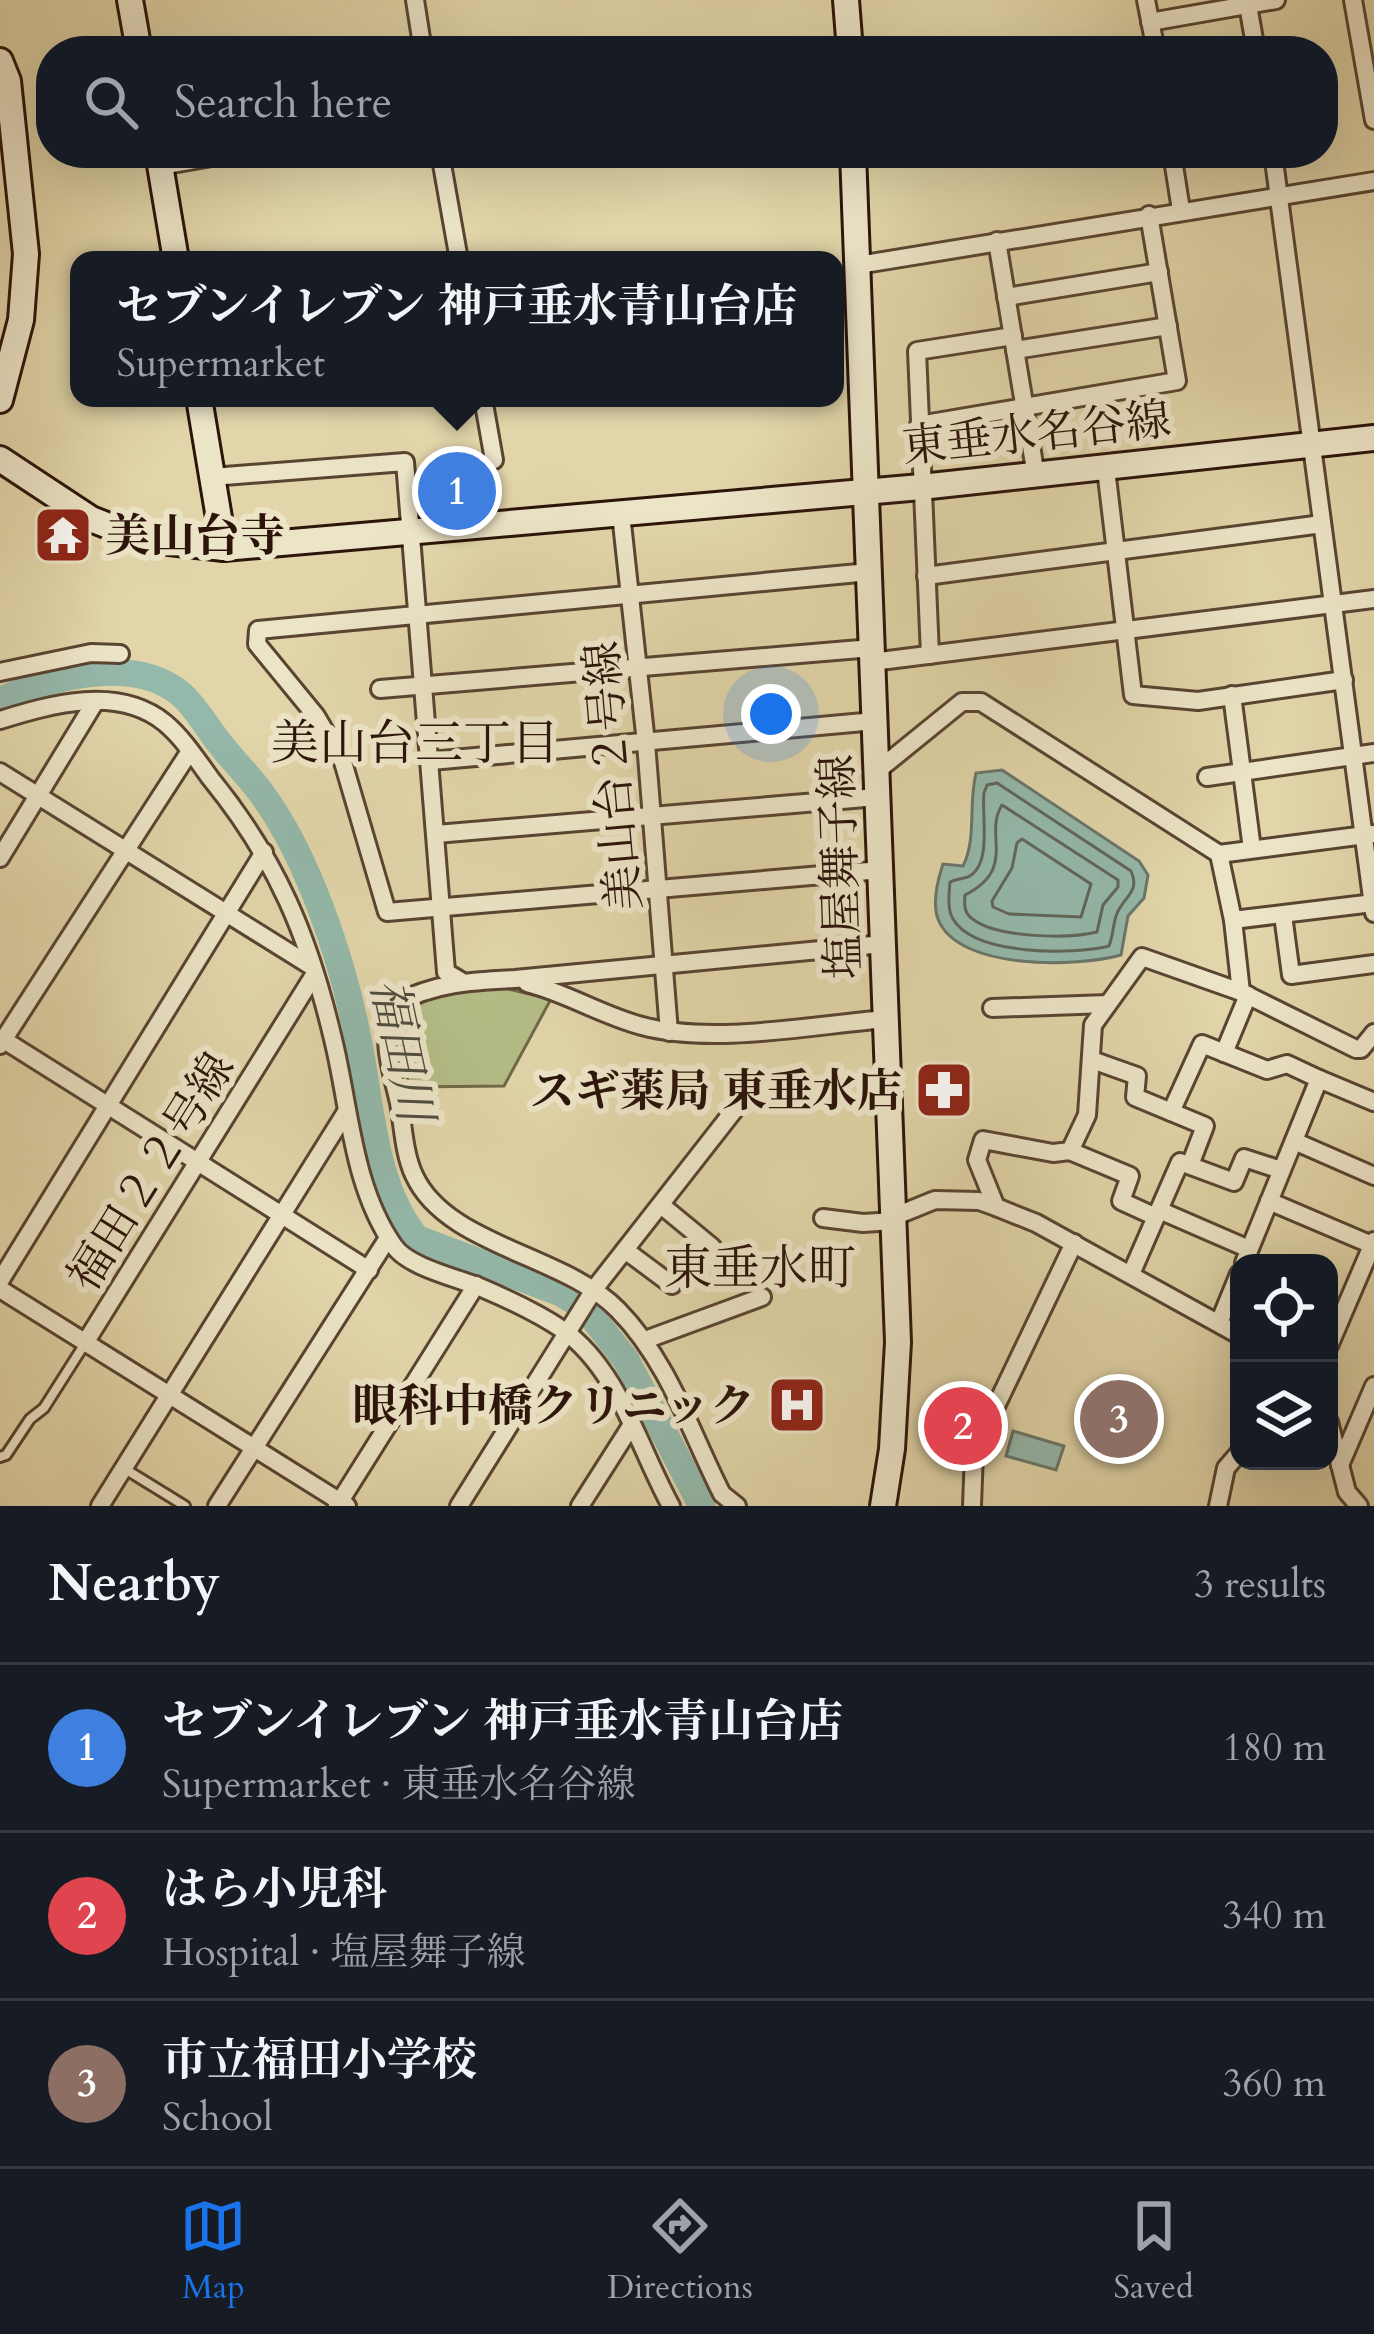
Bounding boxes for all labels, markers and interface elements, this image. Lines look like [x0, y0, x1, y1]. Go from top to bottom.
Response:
search box [36, 36, 1338, 168]
icon: search [78, 69, 144, 135]
text: Search here [174, 72, 392, 133]
popup [70, 251, 844, 407]
text: セブンイレブン 神戸垂水青山台店 [116, 276, 798, 337]
text: Supermarket [116, 337, 325, 390]
street label: 東垂水名谷線 [899, 389, 1174, 478]
pin: 1 [418, 446, 496, 536]
temple icon: 美山台寺 [32, 504, 94, 566]
place label: 美山台寺 [105, 506, 285, 567]
street label: 美山台２号線 [571, 639, 656, 913]
your location [741, 684, 801, 744]
district label: 美山台三丁目 [271, 711, 559, 776]
street label: 塩屋舞子線 [806, 753, 875, 980]
water label: 福田川 [355, 973, 449, 1132]
street label: 福田２２号線 [54, 1041, 249, 1302]
pharmacy icon: スギ薬局 東垂水店 [913, 1059, 975, 1121]
place label: スギ薬局 東垂水店 [530, 1061, 902, 1122]
district label: 東垂水町 [664, 1236, 856, 1301]
map controls [1230, 1254, 1338, 1470]
button: locate [1230, 1254, 1338, 1362]
button: layers [1230, 1362, 1338, 1470]
hospital icon: 眼科中橋クリニック [766, 1374, 828, 1436]
pin: 3 [1080, 1374, 1158, 1464]
place label: 眼科中橋クリニック [353, 1376, 755, 1437]
pin: 2 [924, 1381, 1002, 1471]
text: Nearby [48, 1549, 220, 1619]
text: 3 results [1194, 1558, 1326, 1611]
text: セブンイレブン 神戸垂水青山台店 [162, 1691, 843, 1752]
text: 1 [77, 1721, 97, 1774]
text: 180 m [1223, 1721, 1326, 1774]
text: Supermarket · 東垂水名谷線 [162, 1758, 635, 1811]
text: はら小児科 [162, 1859, 387, 1920]
text: 2 [77, 1889, 97, 1942]
text: 340 m [1223, 1889, 1326, 1942]
text: Hospital · 塩屋舞子線 [162, 1926, 525, 1979]
text: 市立福田小学校 [162, 2030, 477, 2091]
text: 3 [77, 2057, 97, 2110]
text: 360 m [1223, 2057, 1326, 2110]
text: School [162, 2091, 273, 2144]
tab: Map [180, 2193, 246, 2310]
tab: Directions [607, 2193, 753, 2310]
tab: Saved [1114, 2193, 1194, 2310]

